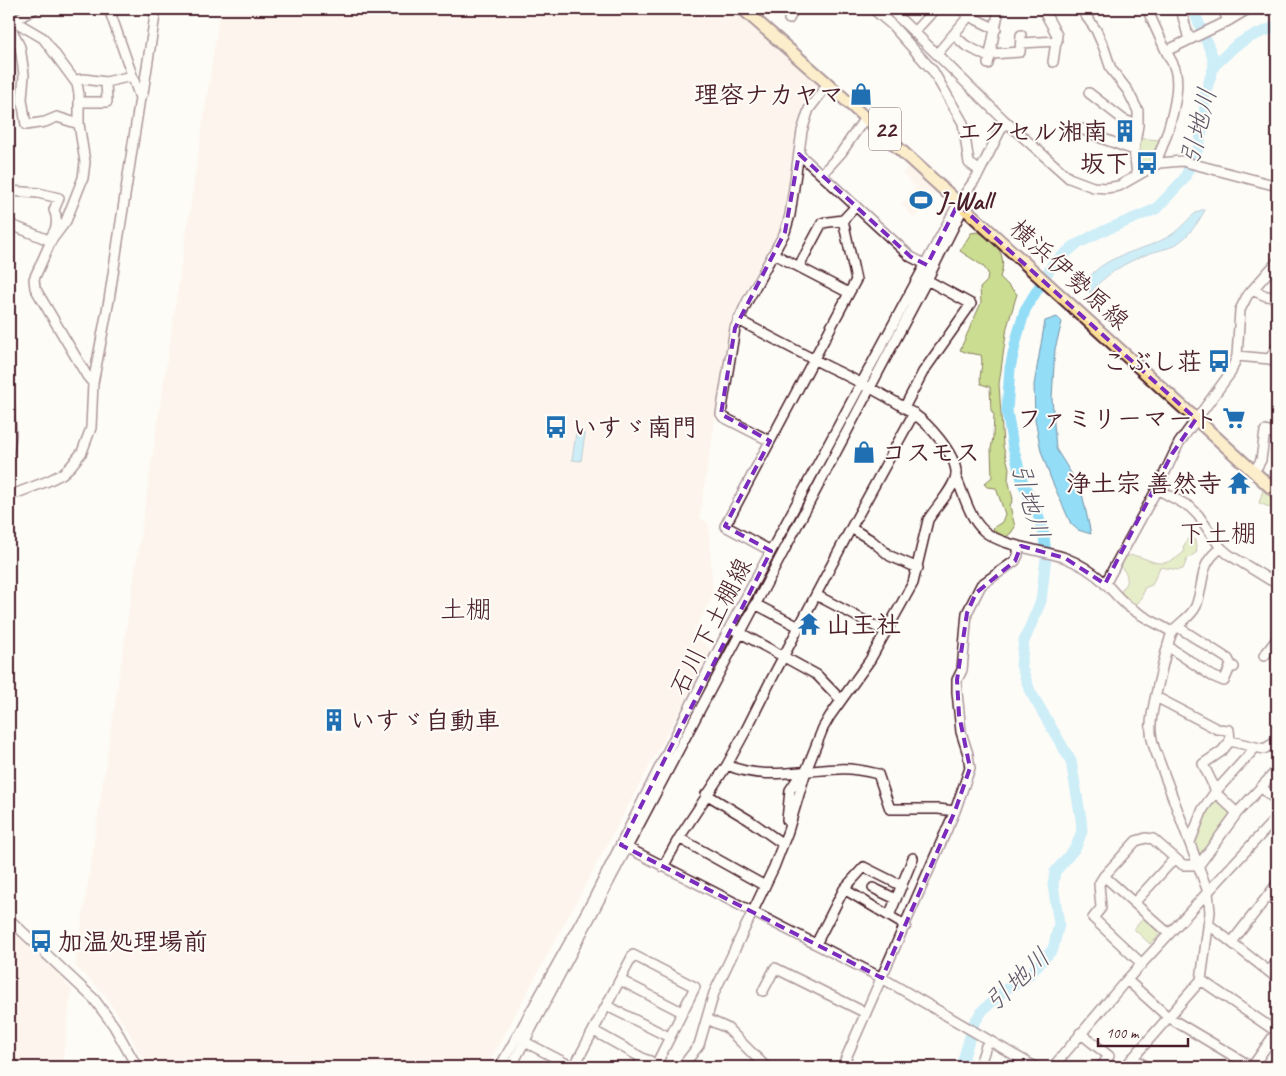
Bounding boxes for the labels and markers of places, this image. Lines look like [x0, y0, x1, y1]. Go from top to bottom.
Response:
place label: 理容ナカヤマ [694, 79, 844, 111]
shop icon: 理容ナカヤマ [848, 81, 874, 107]
place label: エクセル湘南 [957, 116, 1108, 148]
building icon: エクセル湘南 [1112, 118, 1138, 144]
place label: 坂下 [1080, 148, 1130, 180]
bus stop icon: 坂下 [1134, 150, 1160, 176]
place label: J-Wall [936, 185, 997, 217]
sports icon: J-Wall [908, 187, 934, 213]
place label: こぶし荘 [1102, 346, 1202, 378]
bus stop icon: こぶし荘 [1206, 348, 1232, 374]
place label: ファミリーマート [1017, 403, 1218, 435]
supermarket icon: ファミリーマート [1221, 405, 1247, 431]
place label: いすゞ南門 [572, 412, 697, 444]
bus stop icon: いすゞ南門 [543, 414, 569, 440]
place label: コスモス [881, 437, 980, 469]
shop icon: コスモス [851, 439, 877, 465]
place label: 浄土宗 善然寺 [1066, 468, 1222, 500]
temple icon: 浄土宗 善然寺 [1226, 470, 1252, 496]
place label: 山王社 [826, 609, 901, 641]
temple icon: 山王社 [796, 611, 822, 637]
place label: いすゞ自動車 [350, 705, 500, 737]
building icon: いすゞ自動車 [321, 707, 347, 733]
place label: 加温処理場前 [58, 926, 208, 958]
bus stop icon: 加温処理場前 [28, 928, 54, 954]

